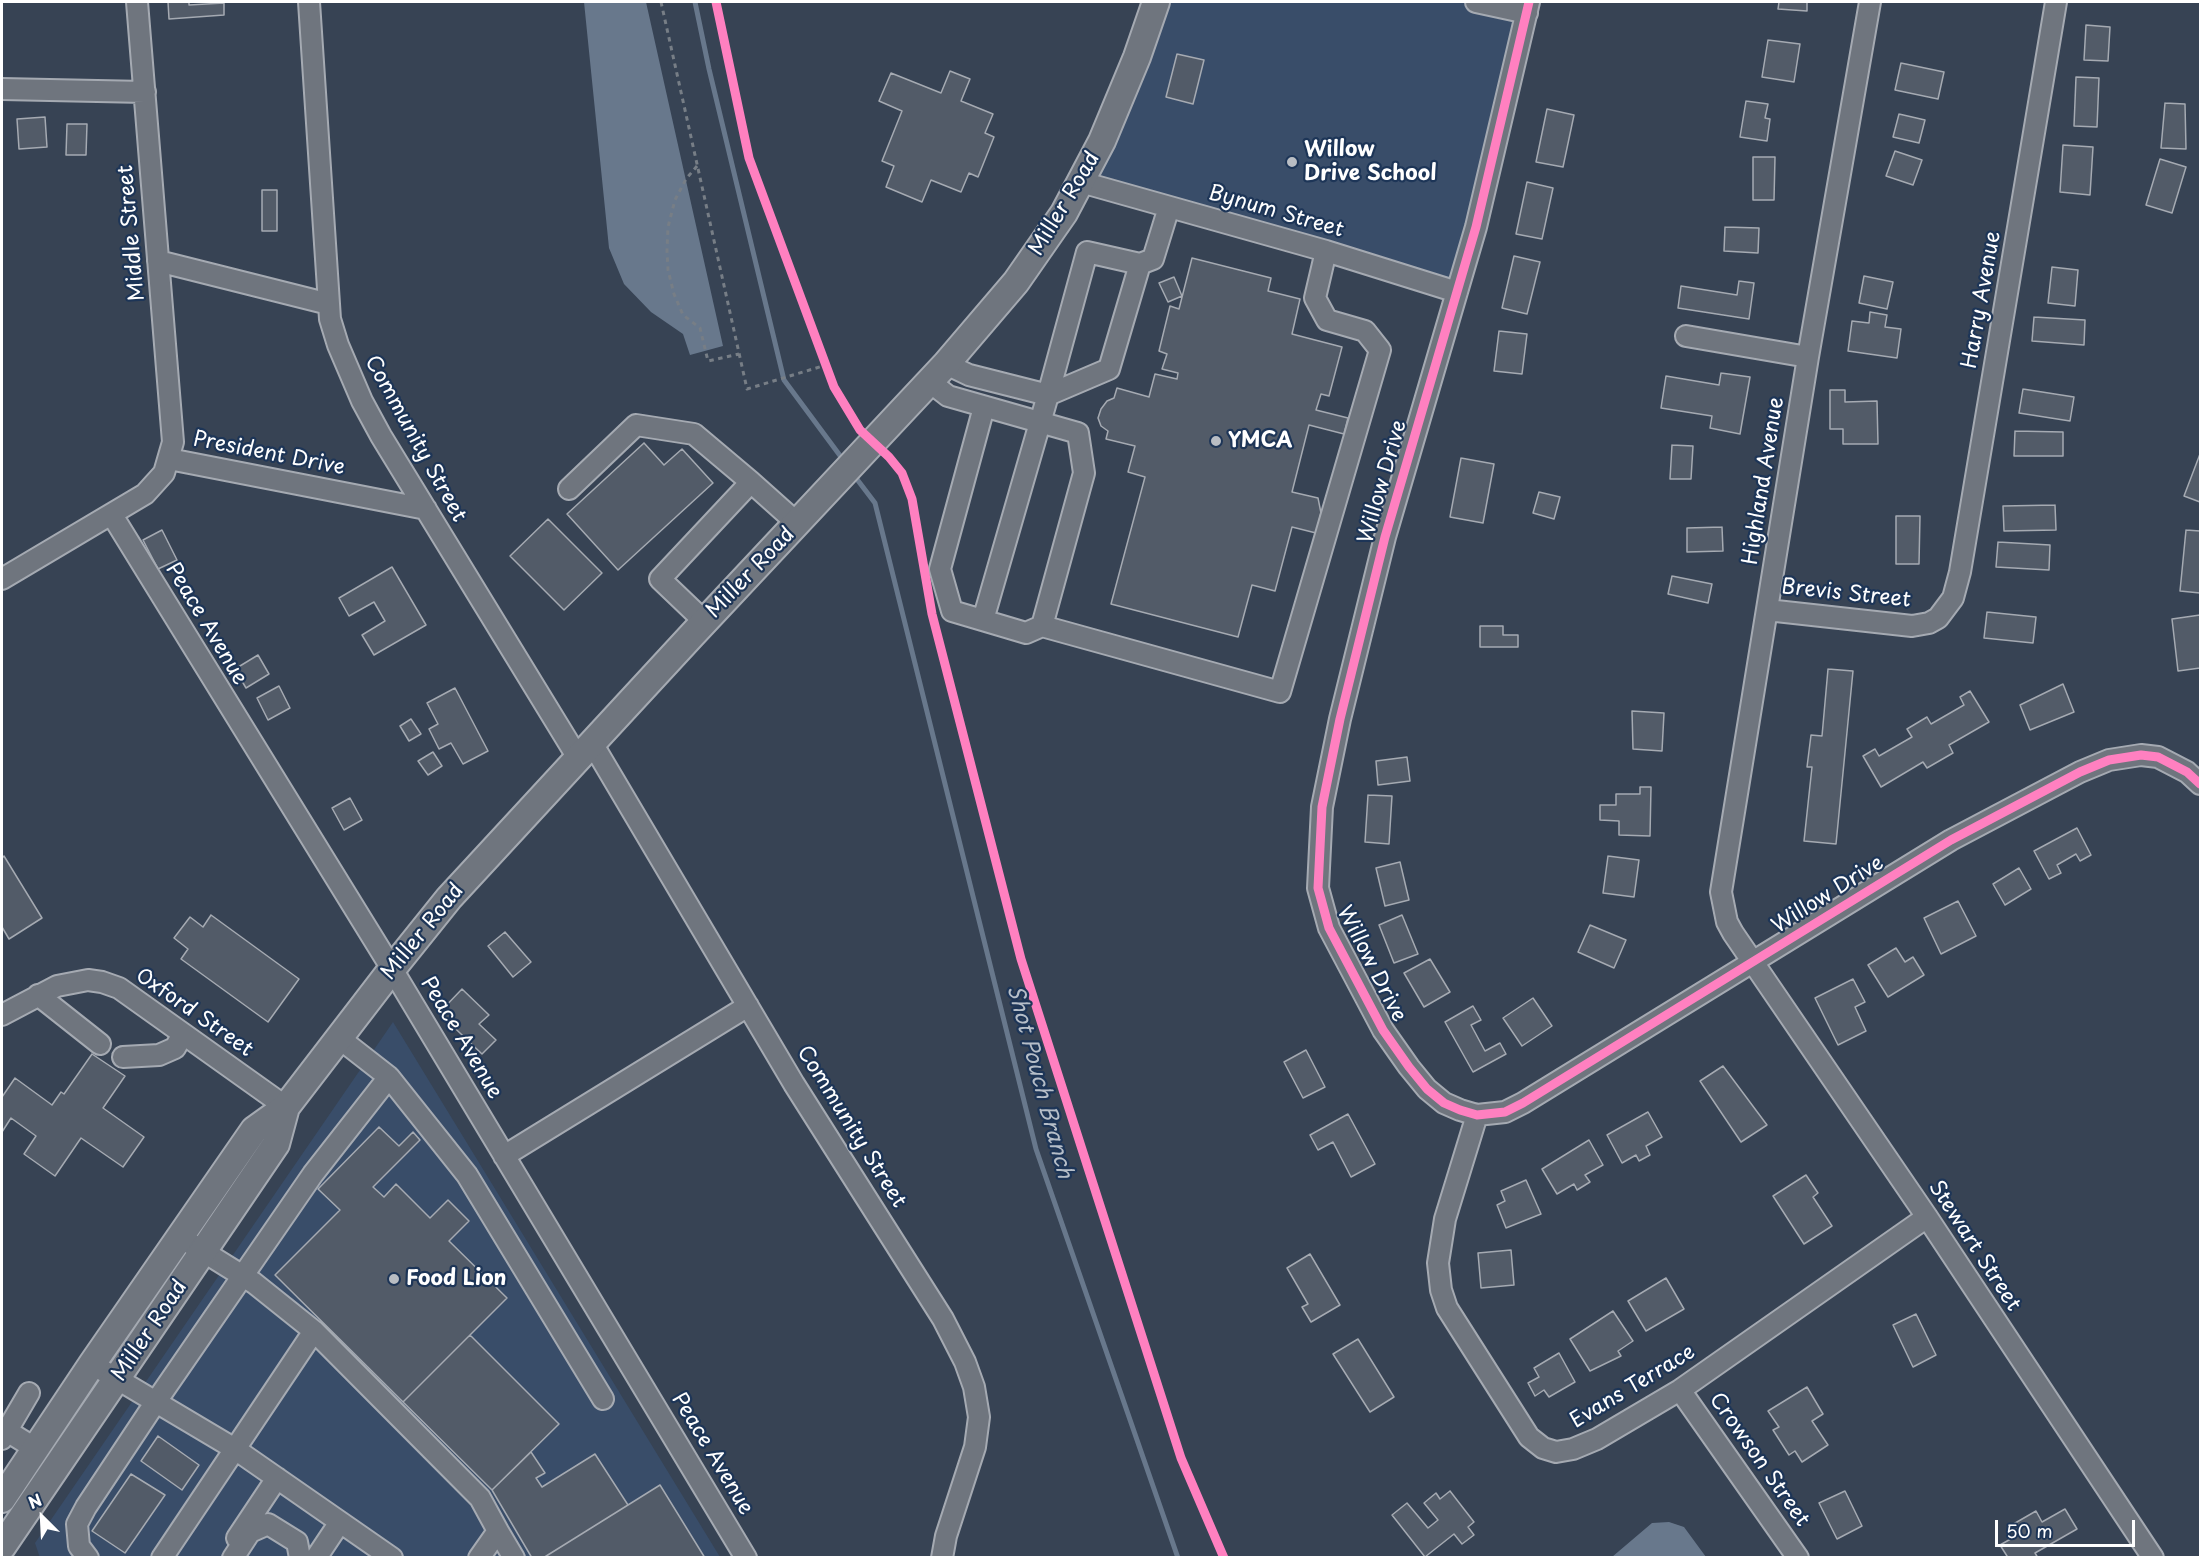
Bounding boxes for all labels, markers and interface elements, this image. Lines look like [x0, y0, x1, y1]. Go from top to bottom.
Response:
place label: Willow Drive School [1304, 137, 1437, 187]
street label: Miller Road [1024, 148, 1106, 260]
marker: Willow Drive School [1285, 155, 1299, 169]
street label: Middle Street [113, 164, 151, 302]
street label: Bynum Street [1205, 181, 1347, 243]
street label: Harry Avenue [1958, 229, 2006, 371]
street label: Community Street [359, 351, 471, 527]
street label: Highland Avenue [1738, 395, 1790, 567]
street label: Willow Drive [1353, 417, 1413, 547]
street label: President Drive [191, 427, 347, 481]
place label: YMCA [1228, 428, 1292, 454]
marker: YMCA [1209, 434, 1223, 448]
street label: Miller Road [701, 522, 801, 624]
street label: Peace Avenue [160, 559, 252, 689]
street label: Brevis Street [1780, 575, 1912, 613]
street label: Willow Drive [1767, 851, 1889, 939]
street label: Miller Road [377, 879, 469, 985]
street label: Willow Drive [1331, 902, 1411, 1026]
street label: Oxford Street [130, 963, 258, 1063]
street label: Peace Avenue [415, 973, 507, 1103]
water label: Shot Pouch Branch [1001, 983, 1077, 1181]
street label: Community Street [791, 1041, 911, 1213]
street label: Stewart Street [1922, 1176, 2026, 1316]
place label: Food Lion [406, 1266, 506, 1292]
marker: Food Lion [387, 1272, 401, 1286]
street label: Miller Road [107, 1276, 193, 1386]
street label: Evans Terrace [1566, 1340, 1700, 1434]
street label: Crowson Street [1703, 1388, 1815, 1532]
street label: Peace Avenue [666, 1389, 758, 1519]
north arrow [12, 1487, 72, 1547]
text: N [24, 1487, 45, 1514]
scale bar [1998, 1508, 2138, 1546]
text: 50 m [2006, 1517, 2053, 1544]

